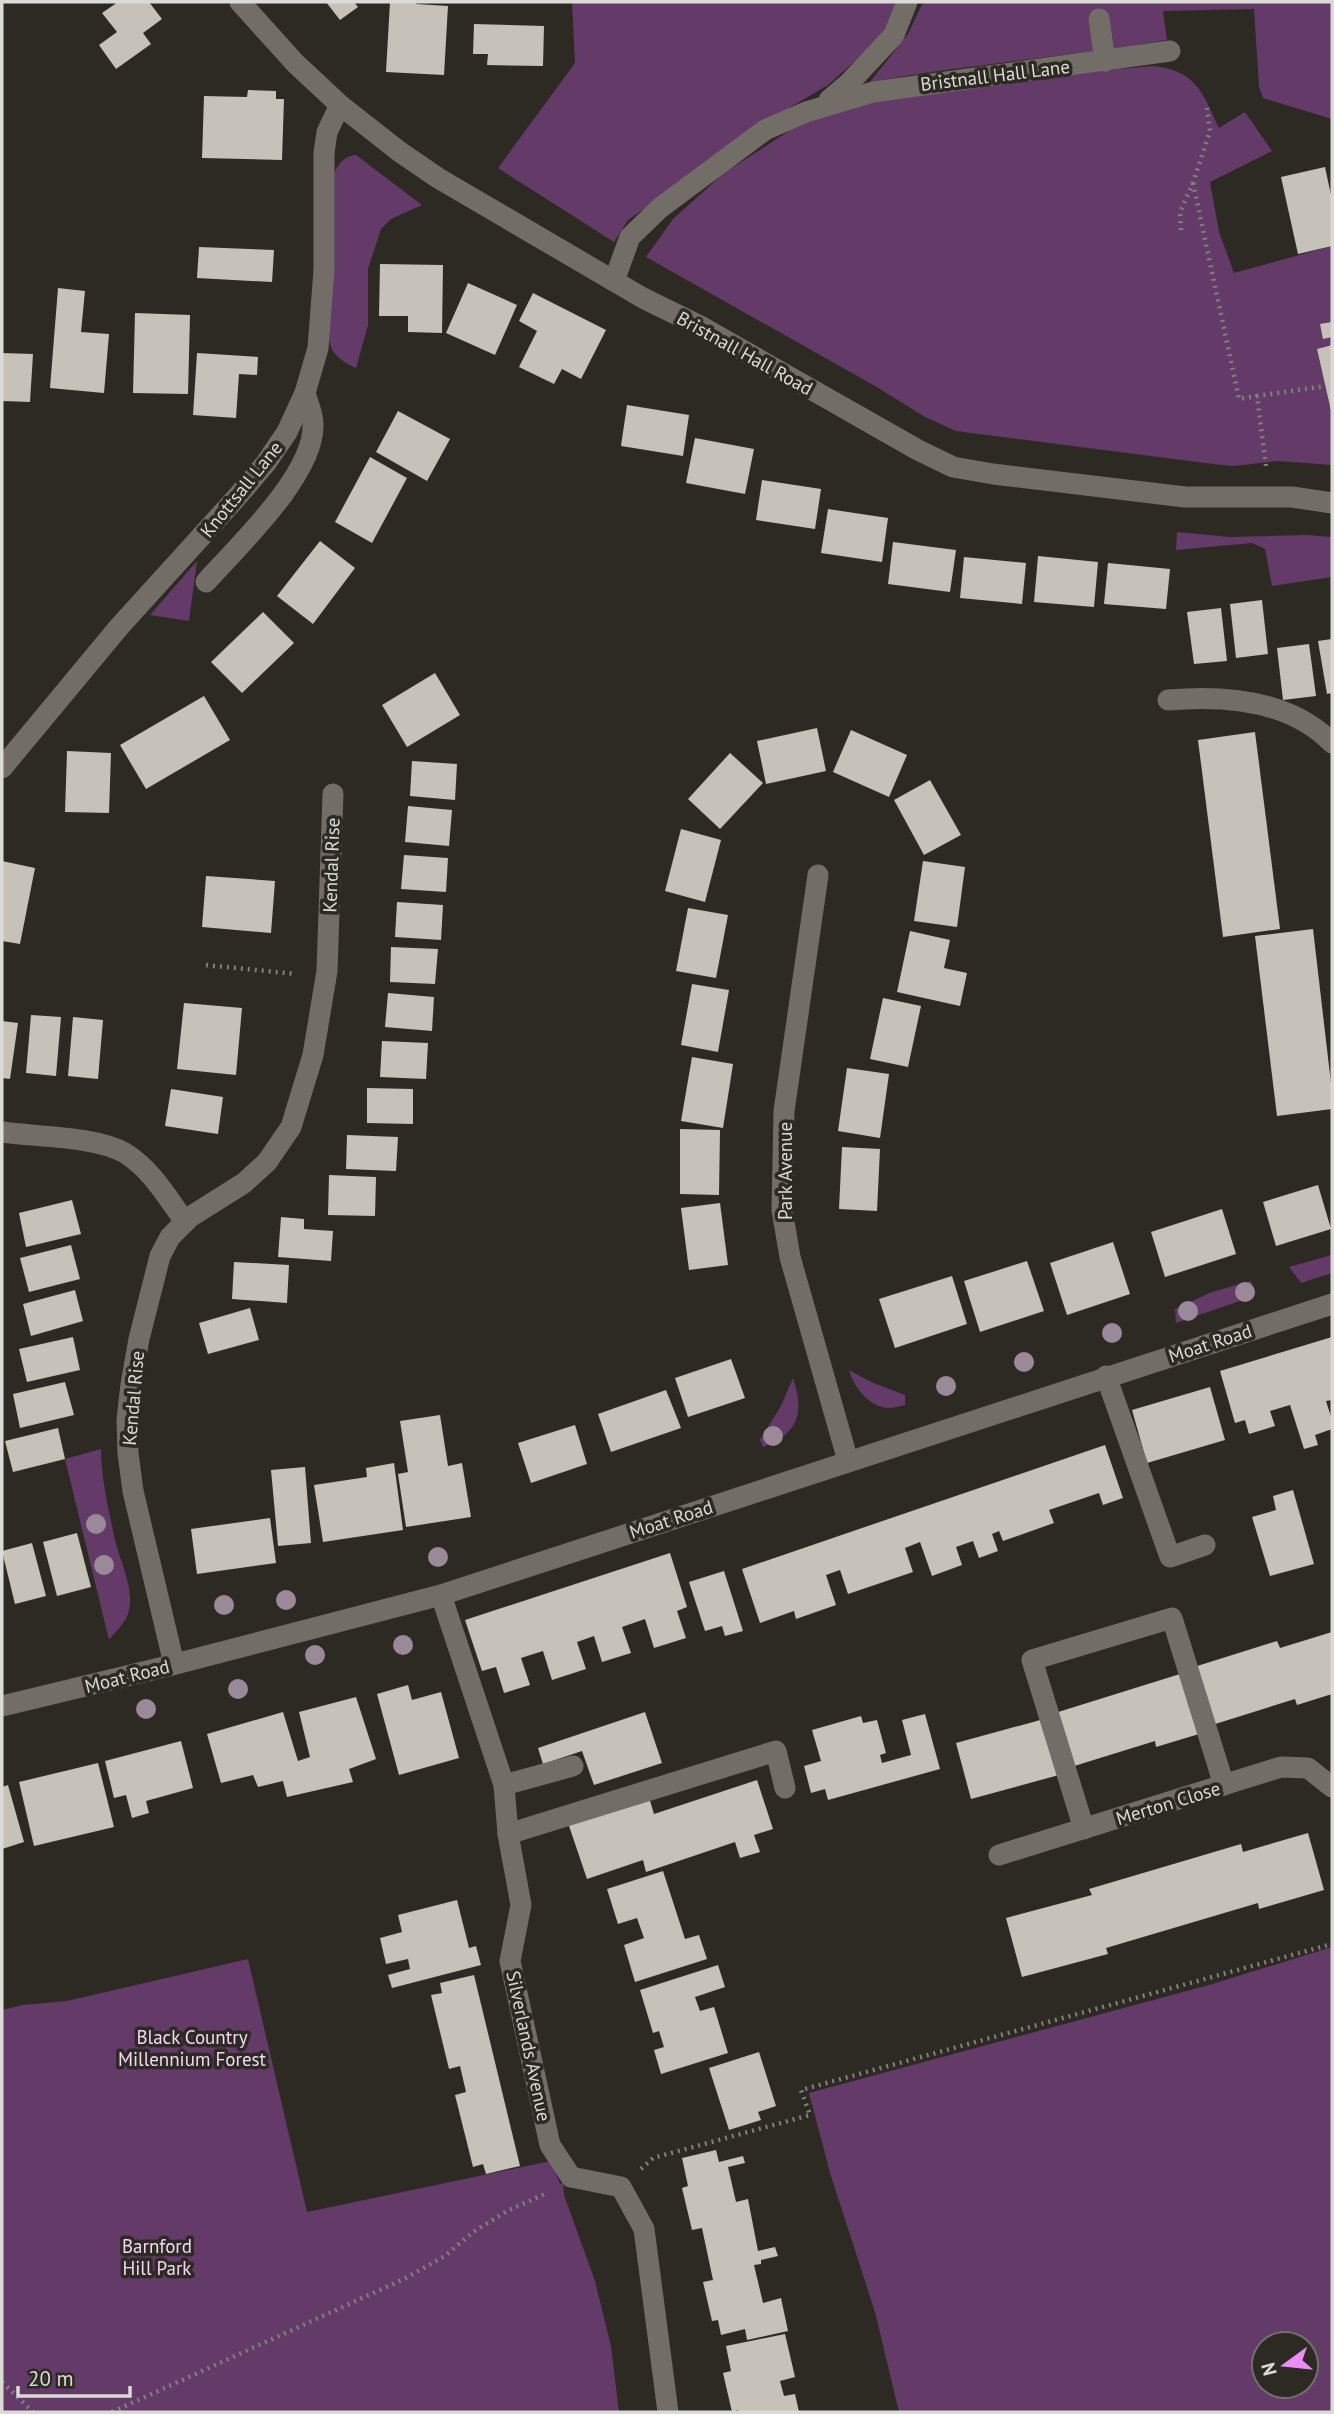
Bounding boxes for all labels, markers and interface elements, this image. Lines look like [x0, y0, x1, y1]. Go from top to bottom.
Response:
street label: Bristnall Hall Lane [919, 54, 1071, 96]
street label: Bristnall Hall Road [673, 306, 817, 400]
street label: Knottsall Lane [195, 436, 287, 542]
street label: Kendal Rise [317, 817, 345, 913]
street label: Park Avenue [773, 1122, 797, 1220]
street label: Moat Road [1165, 1318, 1255, 1368]
street label: Kendal Rise [117, 1350, 149, 1446]
street label: Moat Road [626, 1494, 716, 1544]
street label: Moat Road [82, 1654, 172, 1698]
street label: Merton Close [1113, 1776, 1223, 1830]
street label: Silverlands Avenue [501, 1969, 557, 2123]
park label: Black Country Millennium Forest [118, 2025, 267, 2071]
park label: Barnford Hill Park [122, 2234, 192, 2280]
north arrow [1250, 2330, 1320, 2400]
scale bar [18, 2354, 130, 2398]
text: N [1255, 2360, 1282, 2379]
text: 20 m [28, 2365, 74, 2392]

